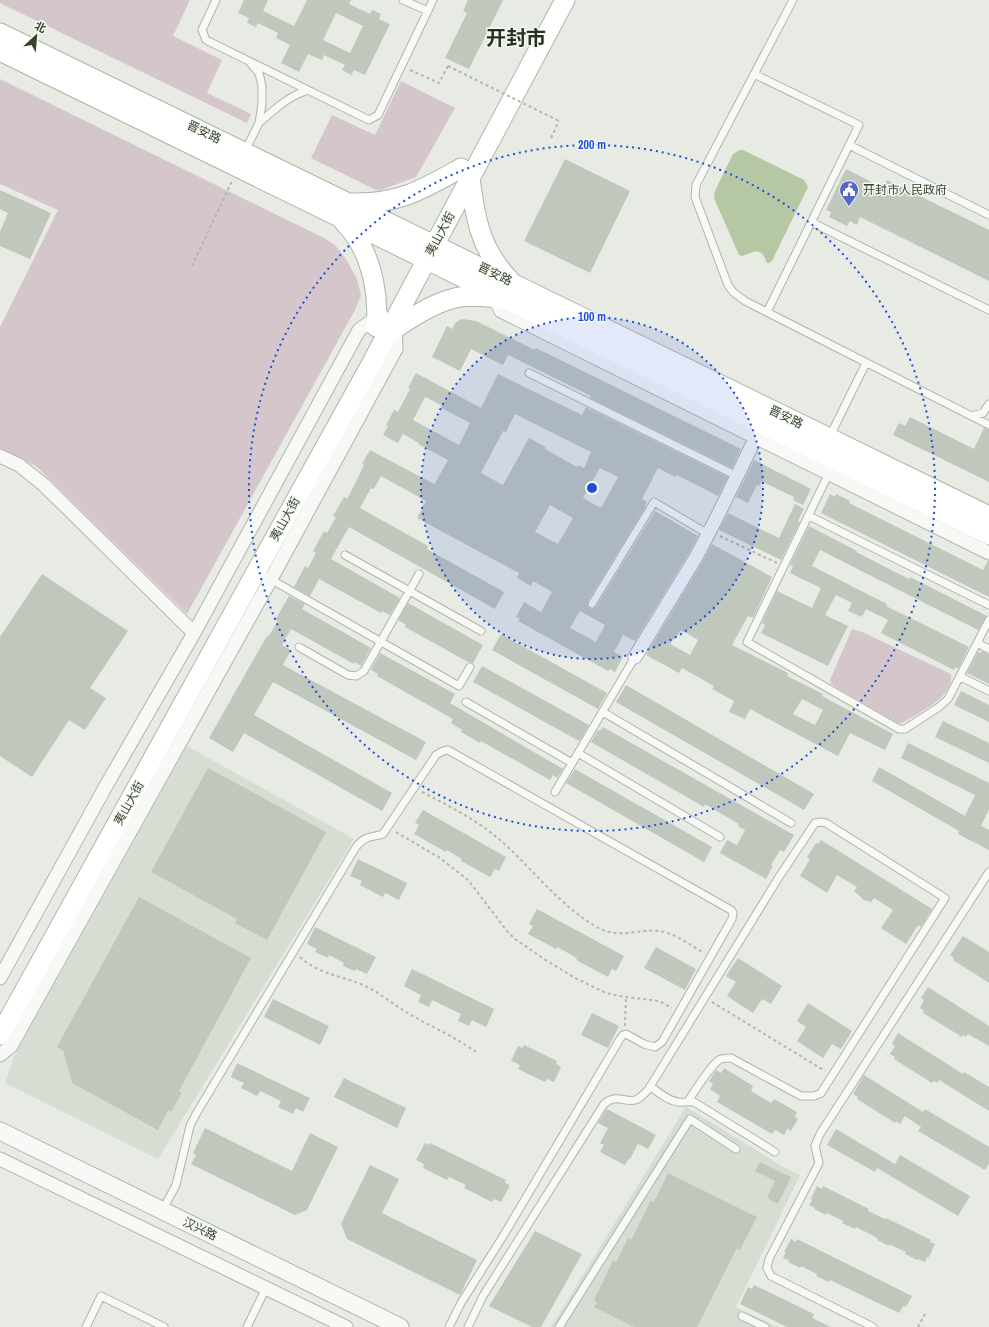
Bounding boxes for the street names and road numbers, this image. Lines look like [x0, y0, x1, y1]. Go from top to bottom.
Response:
street label: 晋安路 [184, 117, 224, 147]
street label: 夷山大街 [422, 209, 458, 259]
street label: 晋安路 [475, 259, 515, 289]
street label: 晋安路 [766, 402, 806, 432]
street label: 夷山大街 [266, 494, 304, 544]
street label: 夷山大街 [110, 778, 148, 828]
street label: 汉兴路 [180, 1214, 220, 1244]

